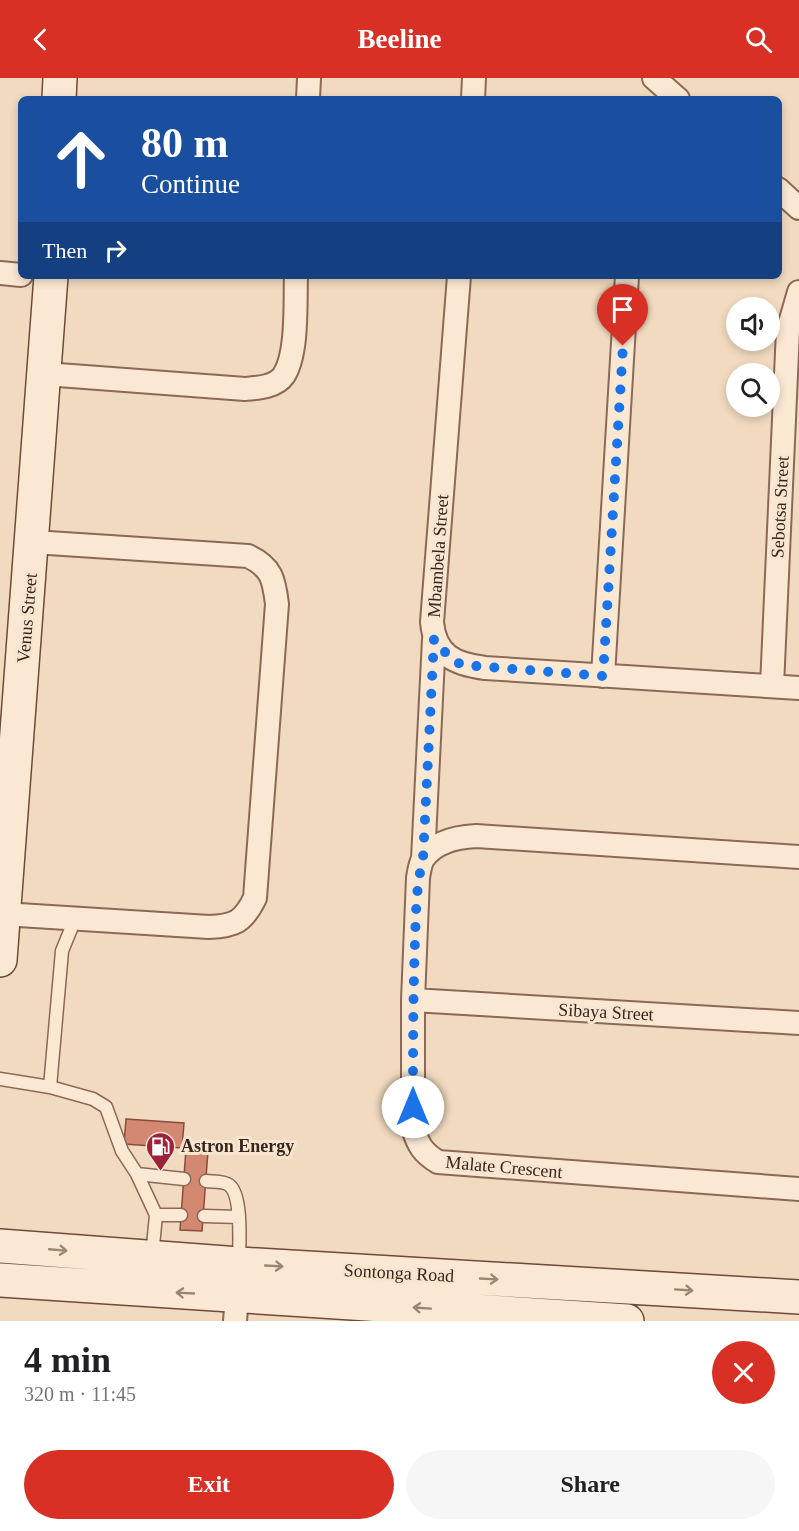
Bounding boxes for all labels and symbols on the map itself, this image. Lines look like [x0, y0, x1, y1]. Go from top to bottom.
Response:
pin [597, 284, 648, 346]
street label: Sebotsa Street [767, 455, 793, 559]
street label: Mbambela Street [424, 494, 452, 618]
street label: Venus Street [13, 572, 41, 664]
street label: Sibaya Street [558, 1000, 654, 1024]
position arrow [381, 1075, 445, 1139]
fuel station icon: Astron Energy [144, 1130, 176, 1172]
place label: Astron Energy [181, 1136, 294, 1156]
street label: Malate Crescent [445, 1152, 563, 1182]
one-way arrow [48, 1245, 68, 1256]
street label: Sontonga Road [343, 1260, 455, 1286]
one-way arrow [263, 1261, 283, 1272]
one-way arrow [479, 1273, 499, 1284]
one-way arrow [674, 1285, 693, 1296]
one-way arrow [176, 1288, 196, 1299]
one-way arrow [413, 1302, 432, 1313]

